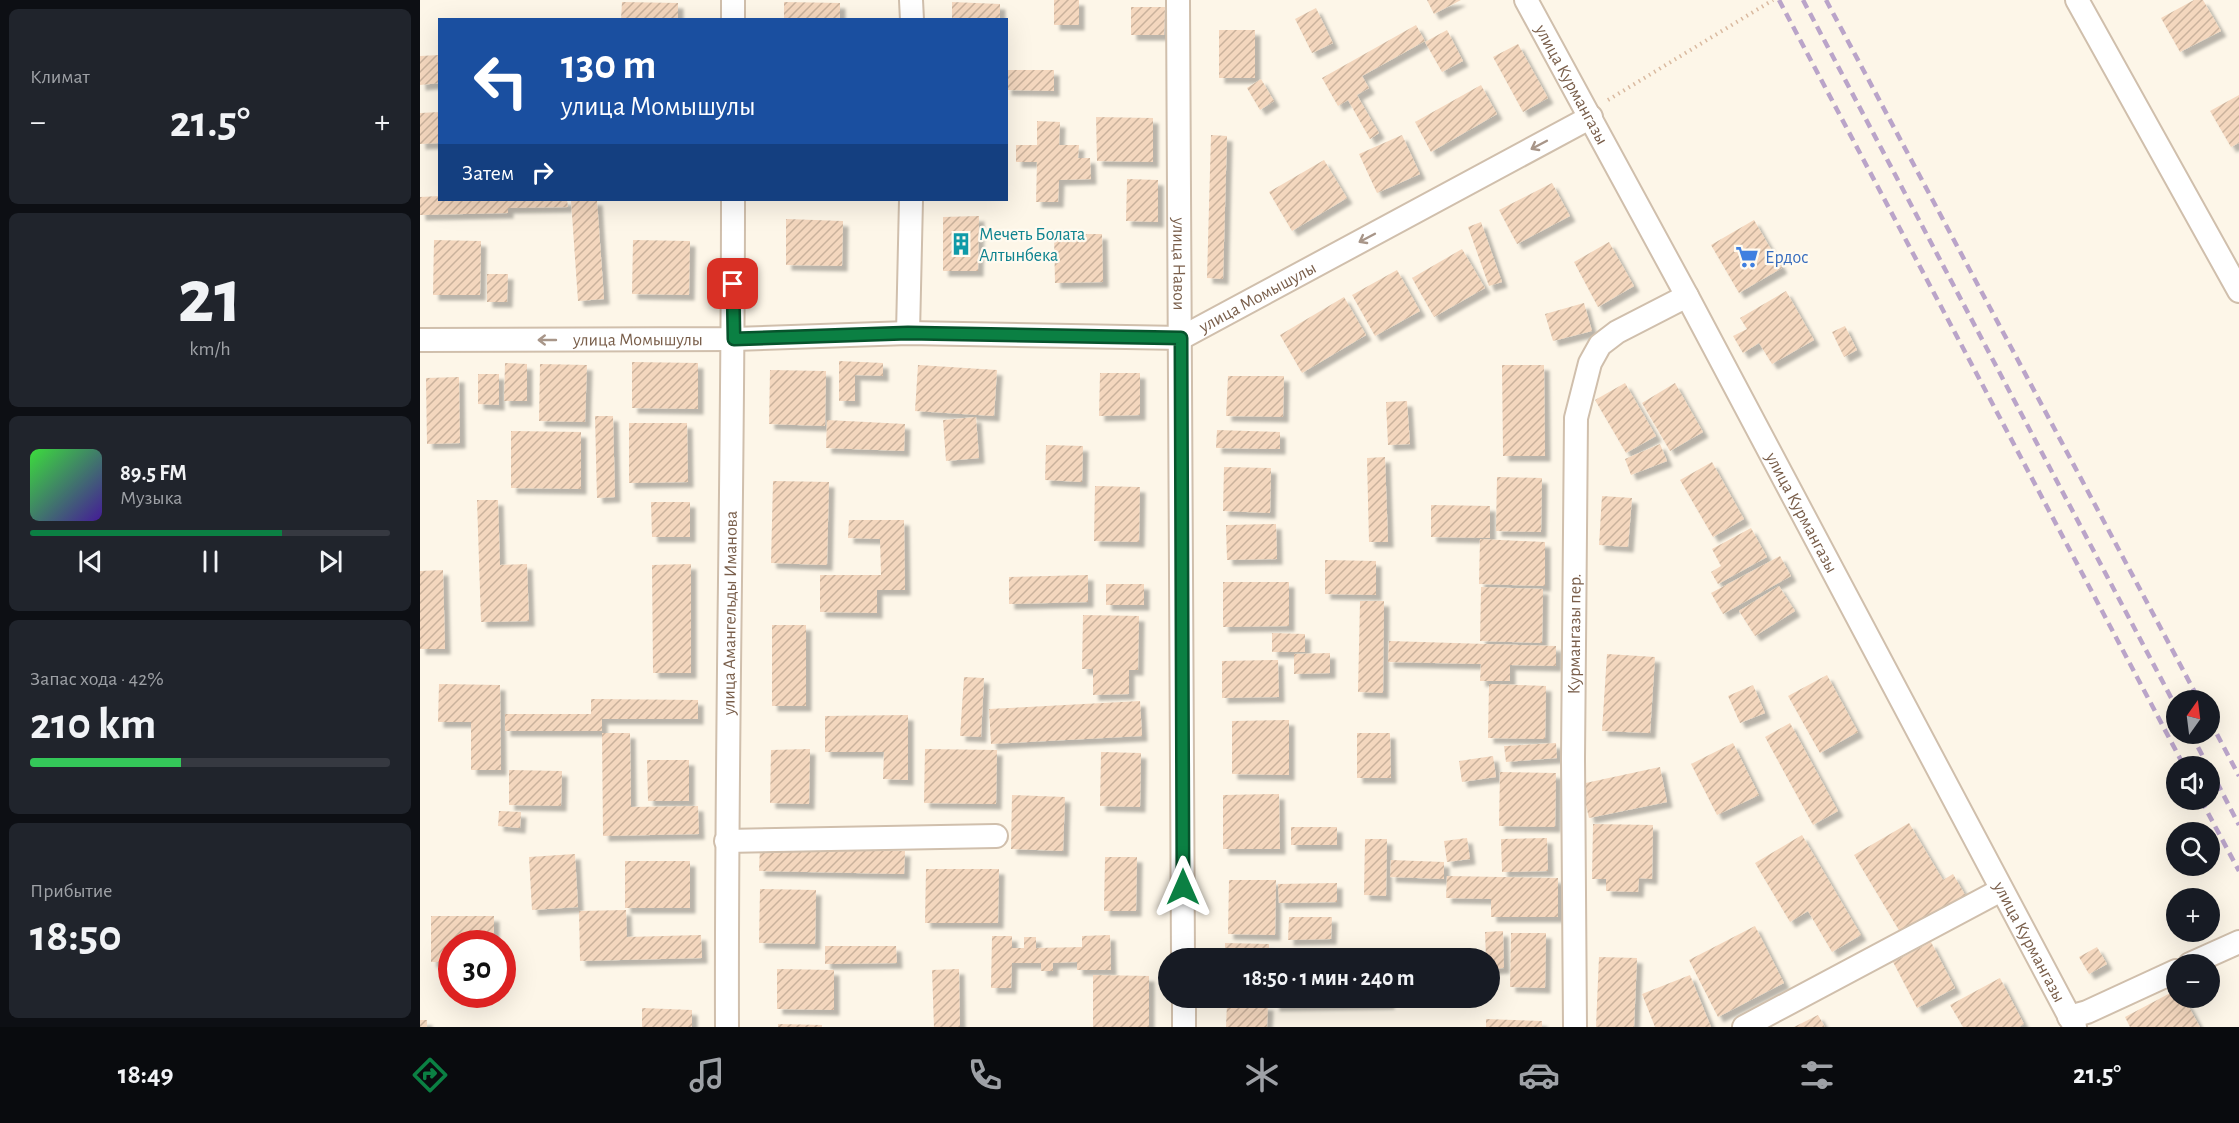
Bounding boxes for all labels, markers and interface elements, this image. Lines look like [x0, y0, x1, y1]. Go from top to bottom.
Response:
street label: улица Курмангазы [1531, 21, 1611, 148]
icon: left [462, 42, 540, 120]
text: 130 m [561, 44, 656, 86]
text: Климат [30, 67, 90, 87]
text: улица Момышулы [561, 93, 756, 120]
text: 21.5° [170, 100, 250, 145]
text: − [30, 106, 46, 139]
text: + [374, 106, 390, 139]
one-way arrow [1531, 139, 1548, 151]
icon: right [526, 156, 559, 189]
text: Затем [462, 162, 514, 184]
street label: улица Навои [1169, 217, 1188, 310]
place label: Мечеть Болата Алтынбека [979, 226, 1085, 265]
building icon: Мечеть Болата Алтынбека [948, 231, 974, 257]
one-way arrow [1359, 233, 1377, 244]
supermarket icon: Ердос [1734, 244, 1760, 270]
place label: Ердос [1765, 249, 1809, 267]
pin [707, 258, 758, 309]
text: 21 [178, 259, 242, 337]
street label: улица Момышулы [1196, 259, 1319, 337]
icon: arrive [716, 267, 749, 300]
street label: улица Момышулы [572, 331, 703, 350]
one-way arrow [537, 334, 557, 346]
text: km/h [189, 339, 231, 359]
street label: улица Курмангазы [1761, 449, 1840, 576]
text: 89.5 FM [120, 462, 187, 484]
text: Музыка [120, 488, 182, 508]
street label: улица Амангельды Иманова [720, 511, 741, 716]
icon: previous [74, 545, 107, 578]
icon: pause [194, 545, 227, 578]
icon: next [314, 545, 347, 578]
street label: Курмангазы пер. [1566, 574, 1585, 695]
text: Запас хода · 42% [30, 669, 164, 689]
north arrow [2166, 690, 2220, 744]
map controls [2166, 690, 2220, 1008]
text: 210 km [30, 702, 156, 747]
button: sound [2166, 756, 2220, 810]
button: search [2166, 822, 2220, 876]
position arrow [1151, 855, 1215, 919]
street label: улица Курмангазы [1989, 878, 2068, 1005]
text: Прибытие [30, 881, 112, 901]
button: + [2166, 888, 2220, 942]
text: 18:50 [30, 914, 122, 959]
speed limit sign: 30 [438, 930, 516, 1008]
button: − [2166, 954, 2220, 1008]
text: 18:50 · 1 мин · 240 m [1243, 967, 1415, 989]
icon: directions [409, 1054, 451, 1096]
icon: music [686, 1054, 728, 1096]
icon: phone [964, 1054, 1006, 1096]
icon: climate [1241, 1054, 1283, 1096]
icon: car [1518, 1054, 1560, 1096]
icon: filters [1796, 1054, 1838, 1096]
text: 18:49 [118, 1061, 174, 1088]
text: 21.5° [2073, 1061, 2121, 1088]

